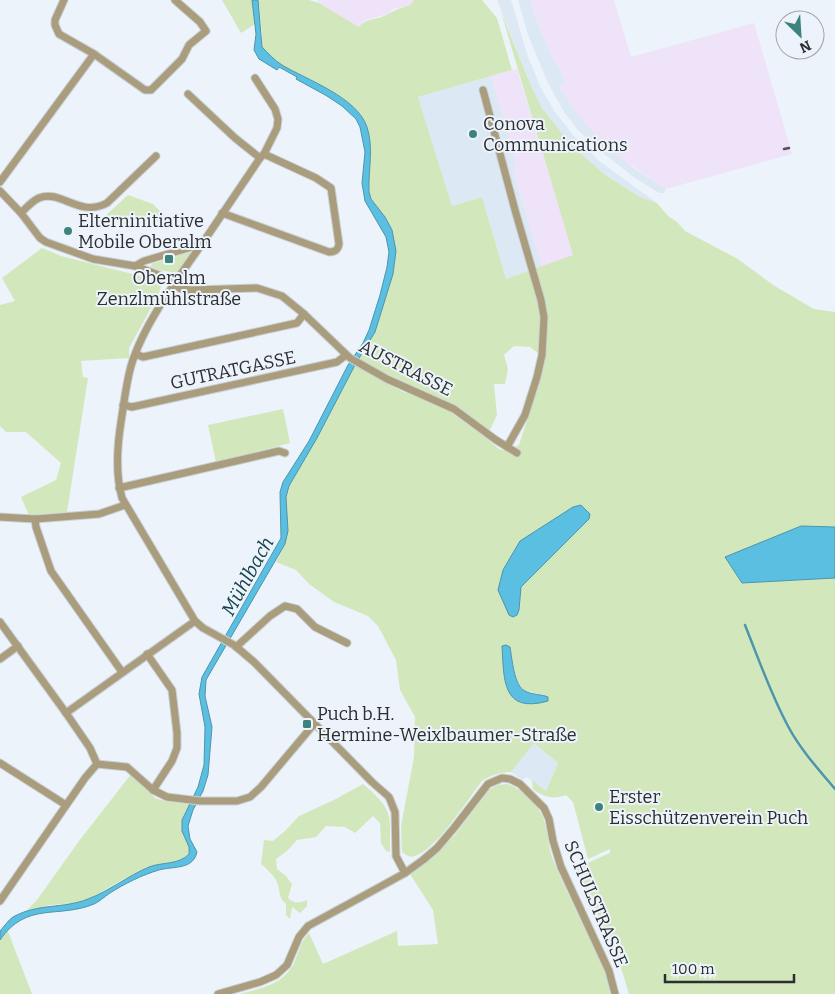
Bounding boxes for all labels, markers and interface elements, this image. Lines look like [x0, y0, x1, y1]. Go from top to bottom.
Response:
north arrow [775, 10, 825, 60]
text: N [797, 36, 814, 56]
place label: Conova Communications [483, 113, 628, 156]
marker: Conova Communications [467, 128, 479, 140]
place label: Elterninitiative Mobile Oberalm [78, 210, 212, 253]
marker: Elterninitiative Mobile Oberalm [62, 225, 74, 237]
marker: Oberalm Zenzlmühlstraße [163, 253, 175, 265]
place label: Oberalm Zenzlmühlstraße [97, 267, 241, 310]
street label: AUSTRASSE [356, 335, 456, 401]
street label: GUTRATGASSE [168, 346, 298, 394]
water label: Mühlbach [216, 533, 278, 620]
place label: Puch b.H. Hermine-Weixlbaumer-Straße [317, 703, 577, 746]
marker: Puch b.H. Hermine-Weixlbaumer-Straße [301, 718, 313, 730]
place label: Erster Eisschützenverein Puch [609, 786, 808, 829]
marker: Erster Eisschützenverein Puch [593, 801, 605, 813]
street label: SCHULSTRASSE [559, 837, 633, 971]
scale bar [665, 952, 794, 984]
text: 100 m [672, 960, 715, 978]

